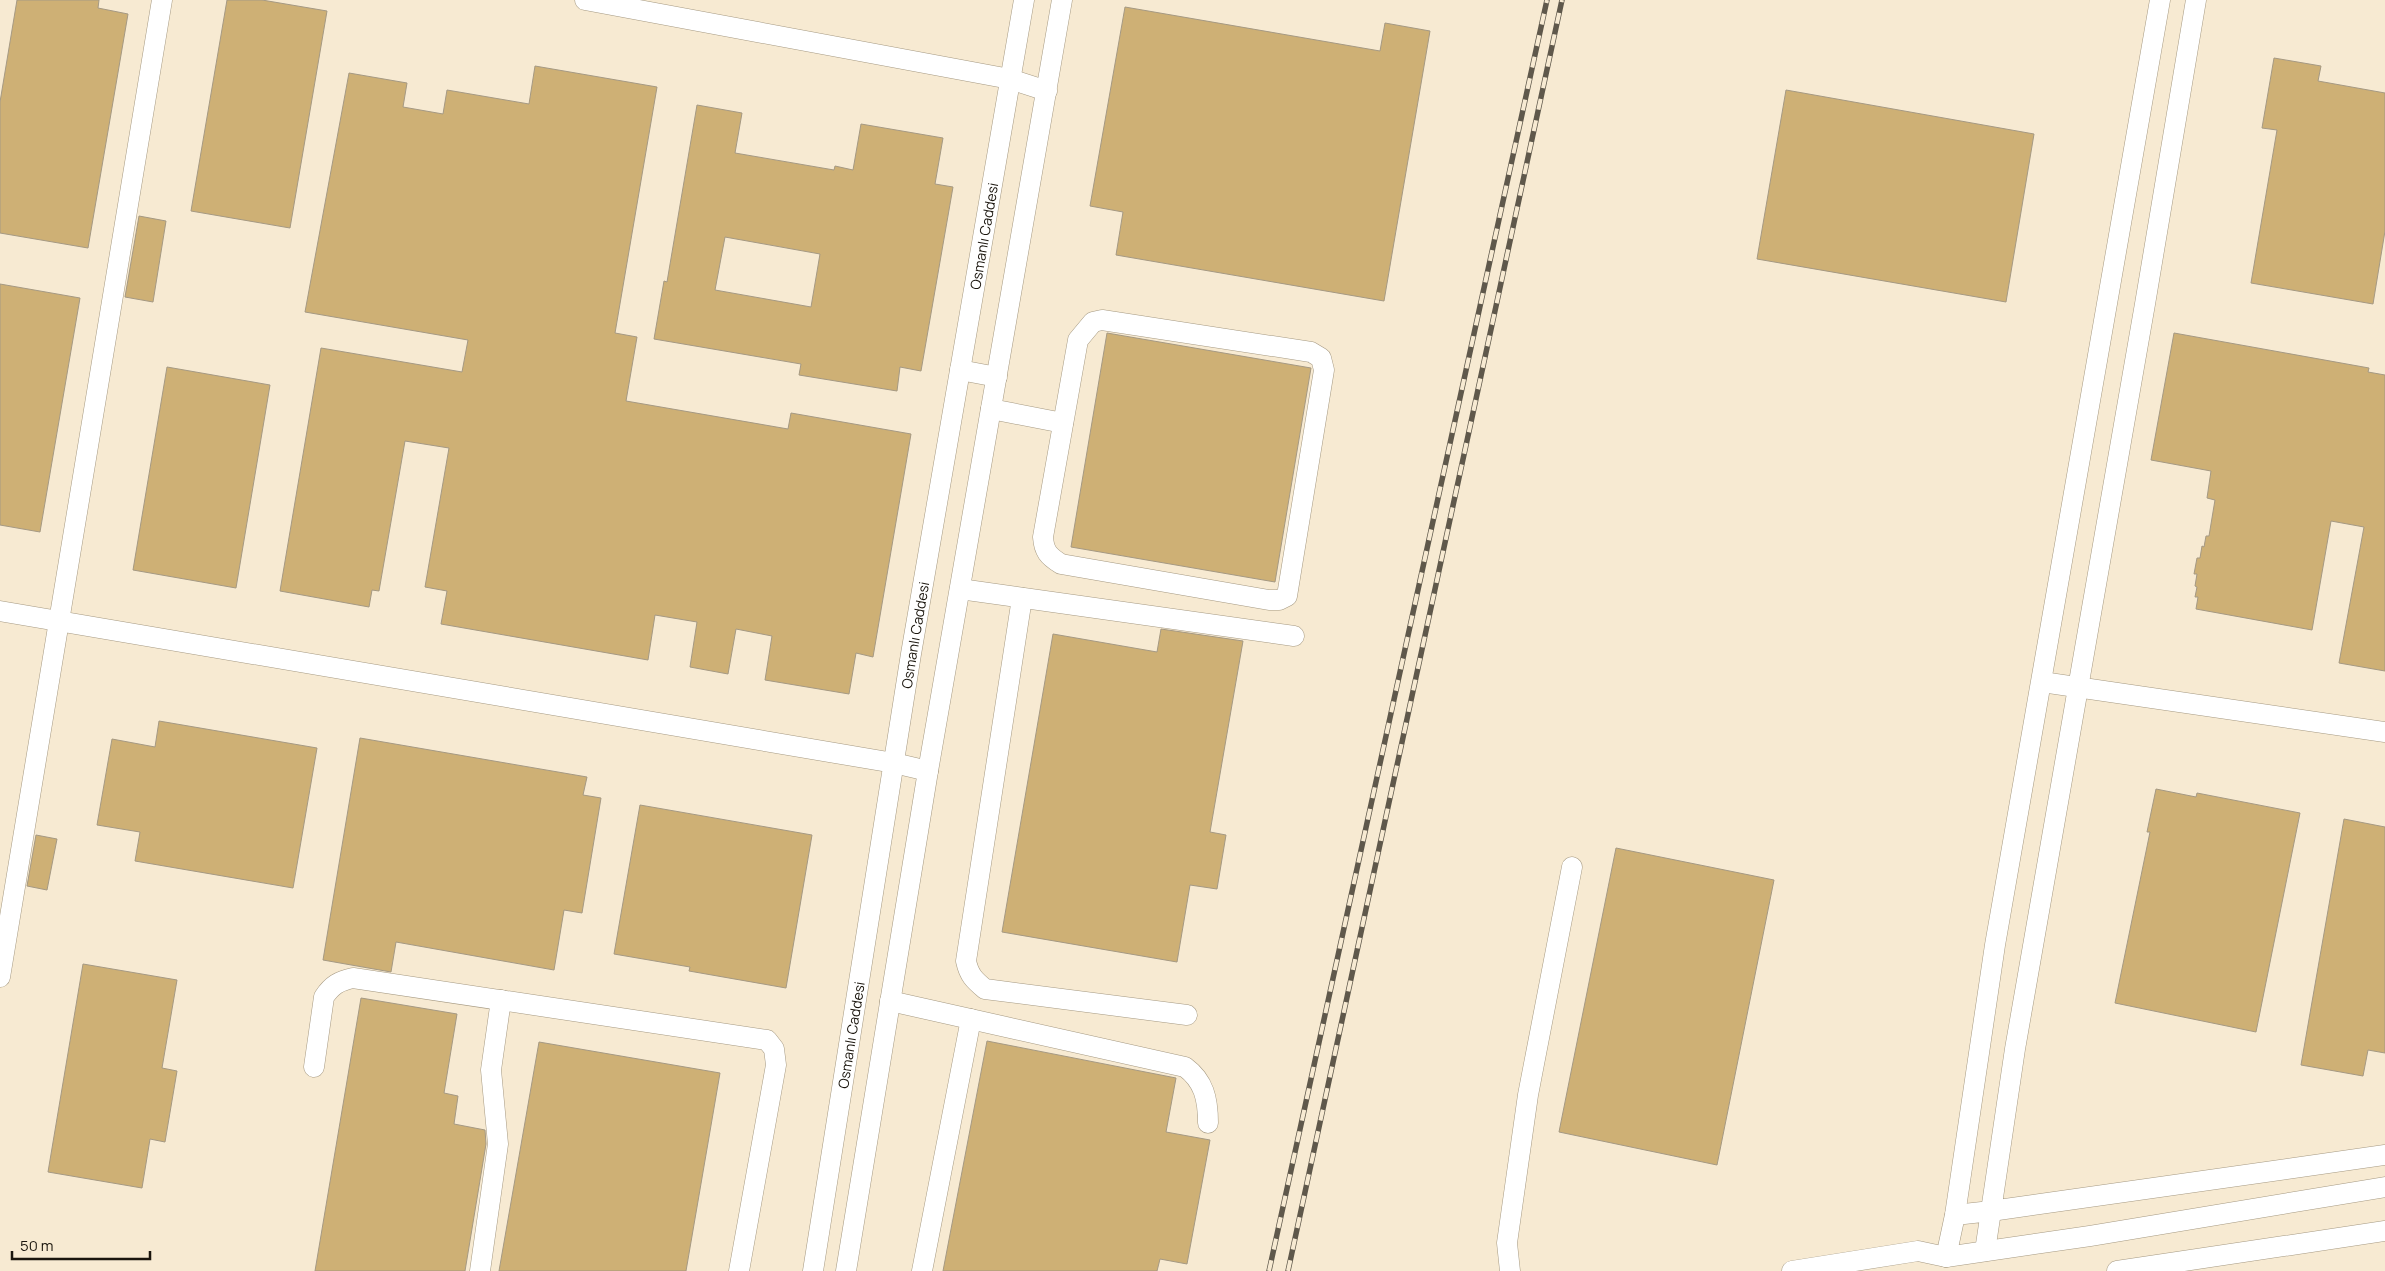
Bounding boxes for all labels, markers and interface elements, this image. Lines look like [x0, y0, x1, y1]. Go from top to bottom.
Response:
street label: Osmanlı Caddesi [965, 181, 1002, 291]
street label: Osmanlı Caddesi [896, 580, 933, 690]
street label: Osmanlı Caddesi [833, 980, 868, 1090]
scale bar [12, 1228, 150, 1260]
text: 50 m [20, 1235, 54, 1256]

